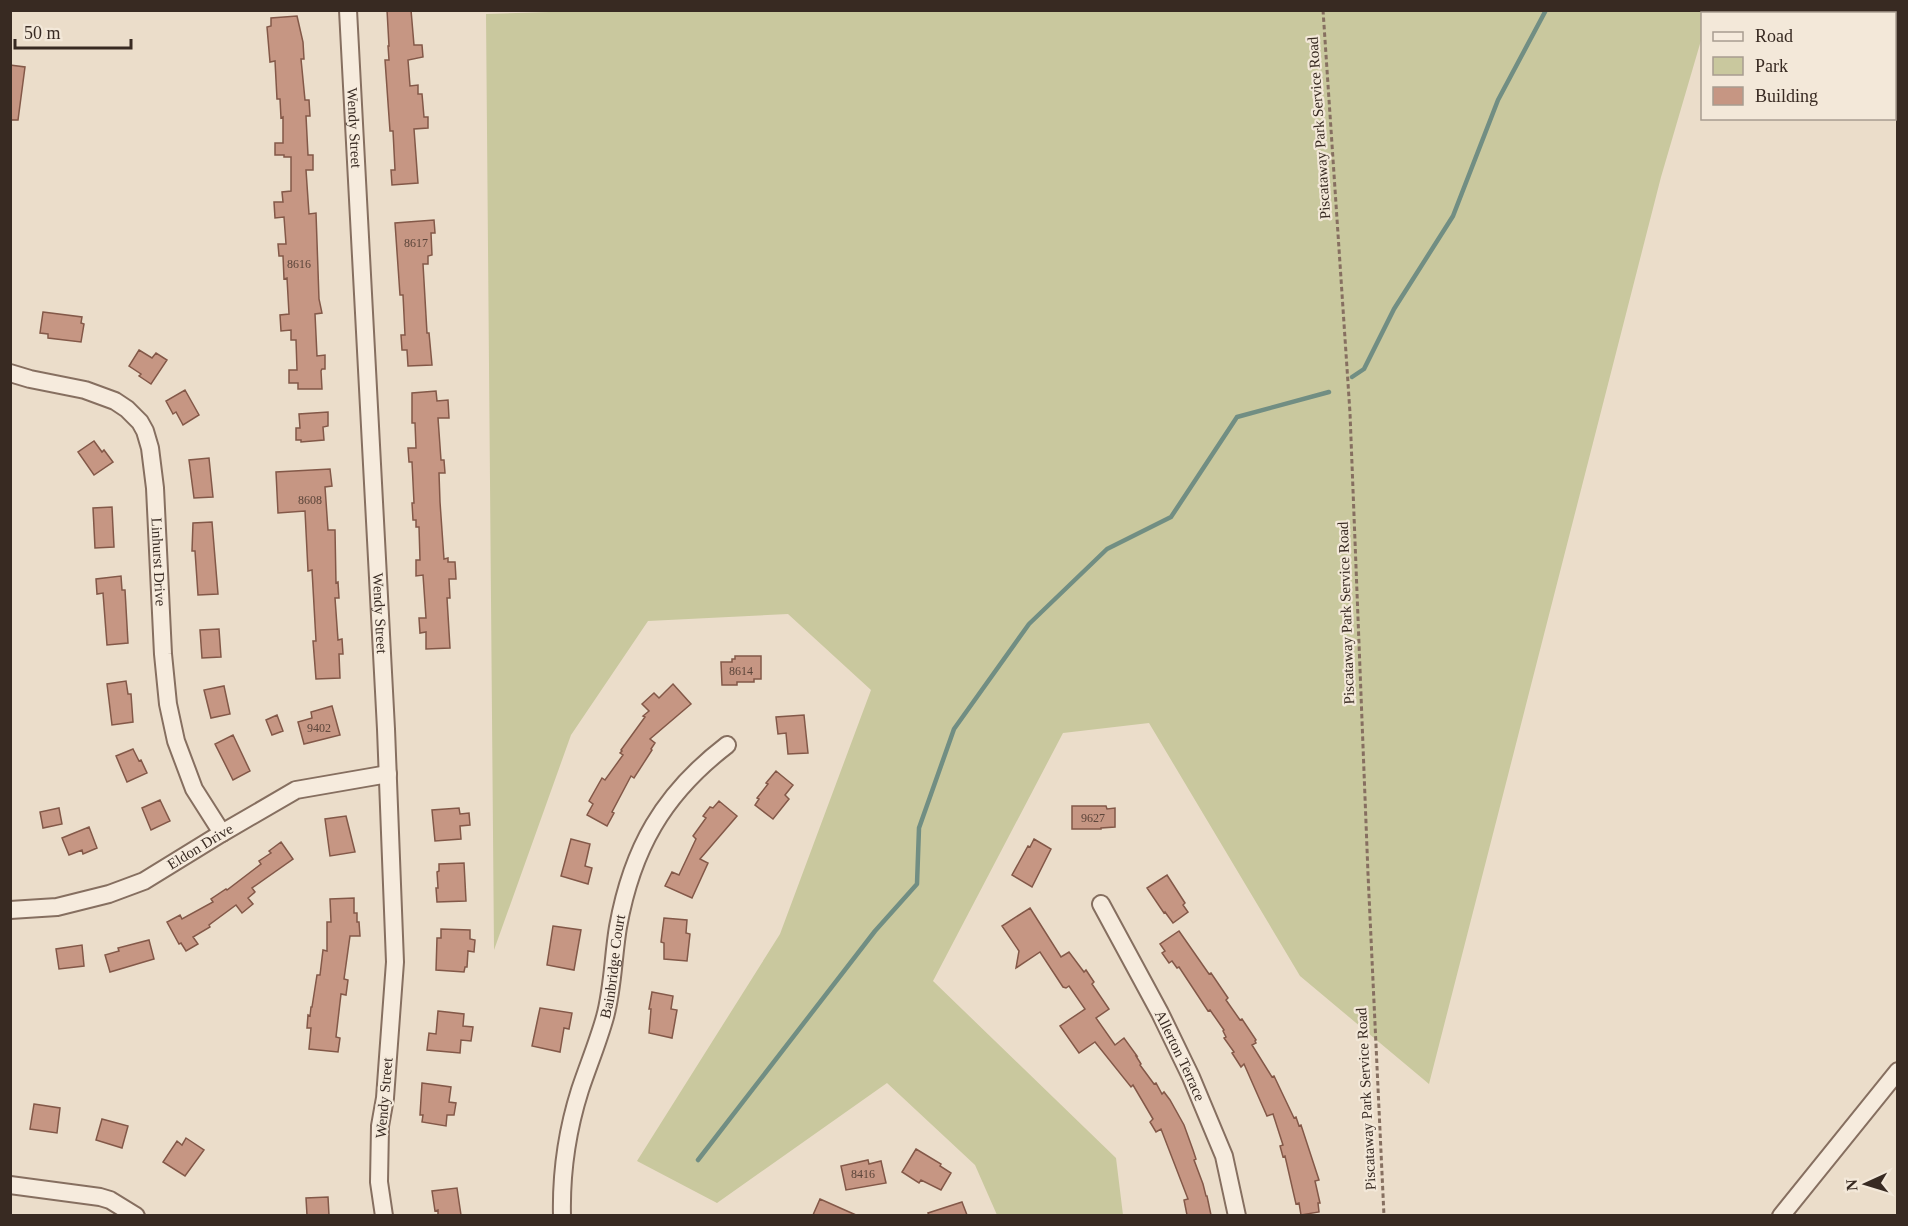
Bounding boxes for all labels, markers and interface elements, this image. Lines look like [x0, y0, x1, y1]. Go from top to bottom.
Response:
scale bar [15, 12, 130, 50]
legend [1701, 12, 1896, 120]
text: 50 m [24, 23, 61, 43]
text: Road [1755, 26, 1793, 46]
street label: Piscataway Park Service Road [1305, 36, 1333, 220]
text: Park [1755, 56, 1788, 76]
text: Building [1755, 86, 1818, 106]
street label: Wendy Street [344, 87, 364, 169]
house number: 8617 [404, 236, 428, 250]
house number: 8616 [287, 257, 311, 271]
house number: 8608 [298, 493, 322, 507]
street label: Linhurst Drive [148, 517, 169, 607]
street label: Piscataway Park Service Road [1335, 521, 1357, 705]
street label: Wendy Street [370, 572, 390, 655]
house number: 8614 [729, 664, 753, 678]
house number: 9402 [307, 721, 331, 735]
house number: 9627 [1081, 811, 1105, 825]
street label: Eldon Drive [165, 820, 236, 873]
street label: Bainbridge Court [597, 912, 628, 1020]
street label: Piscataway Park Service Road [1353, 1007, 1379, 1191]
street label: Allerton Terrace [1152, 1008, 1208, 1104]
street label: Wendy Street [373, 1056, 396, 1139]
north arrow [1836, 1154, 1896, 1214]
house number: 8416 [851, 1167, 875, 1181]
text: N [1843, 1178, 1860, 1191]

